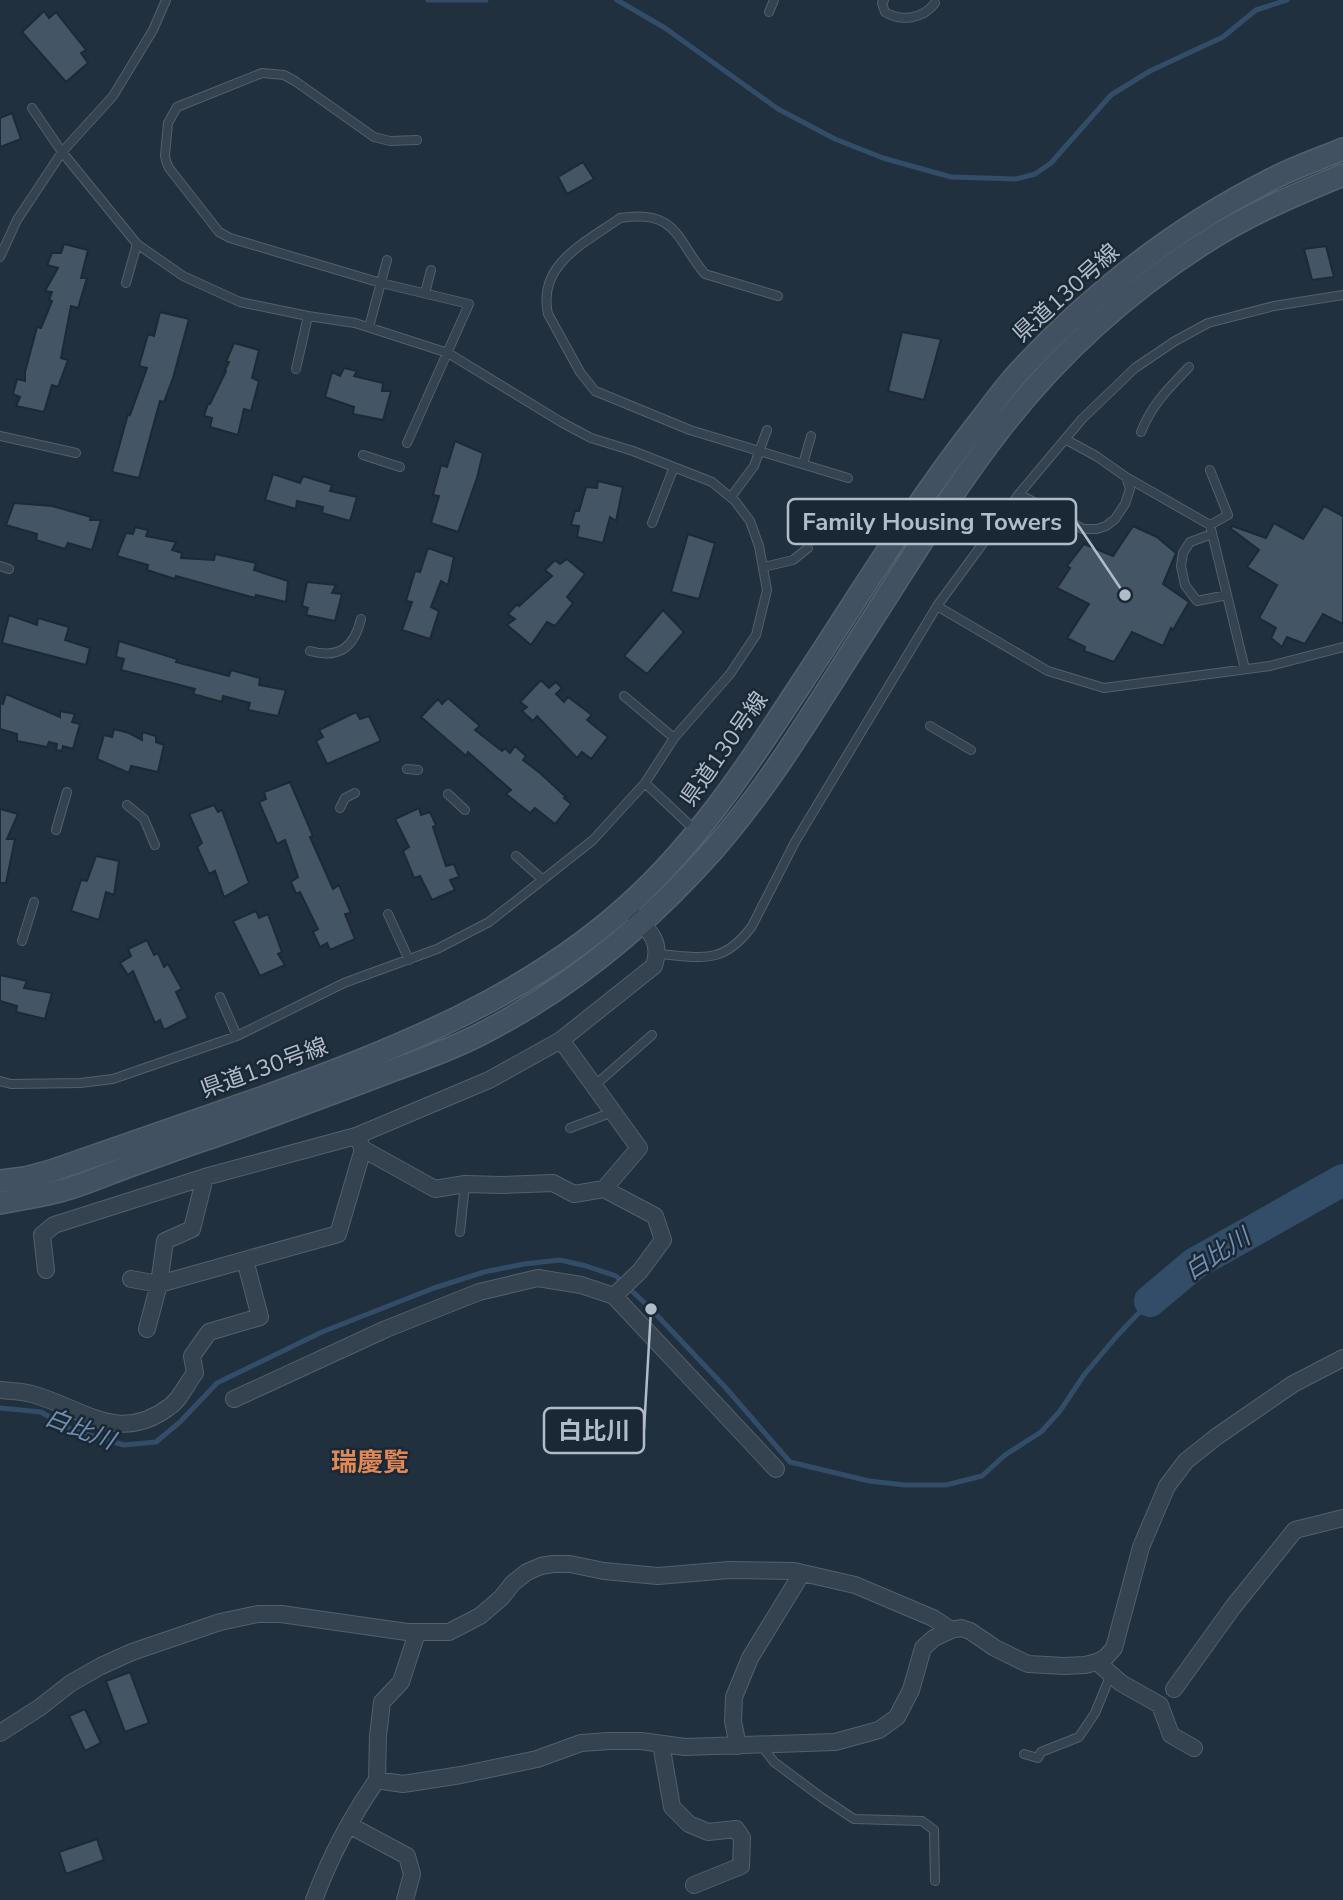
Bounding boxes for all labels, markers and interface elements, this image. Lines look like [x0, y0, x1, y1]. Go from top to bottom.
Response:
street label: 県道130号線 [1006, 237, 1126, 349]
callout: Family Housing Towers [788, 499, 1076, 544]
text: Family Housing Towers [802, 506, 1062, 538]
street label: 県道130号線 [673, 685, 775, 813]
street label: 県道130号線 [196, 1031, 332, 1105]
water label: 白比川 [1178, 1219, 1258, 1287]
water label: 白比川 [41, 1401, 122, 1458]
callout: 白比川 [544, 1408, 644, 1453]
text: 白比川 [558, 1415, 630, 1447]
district label: 瑞慶覧 [331, 1445, 409, 1480]

